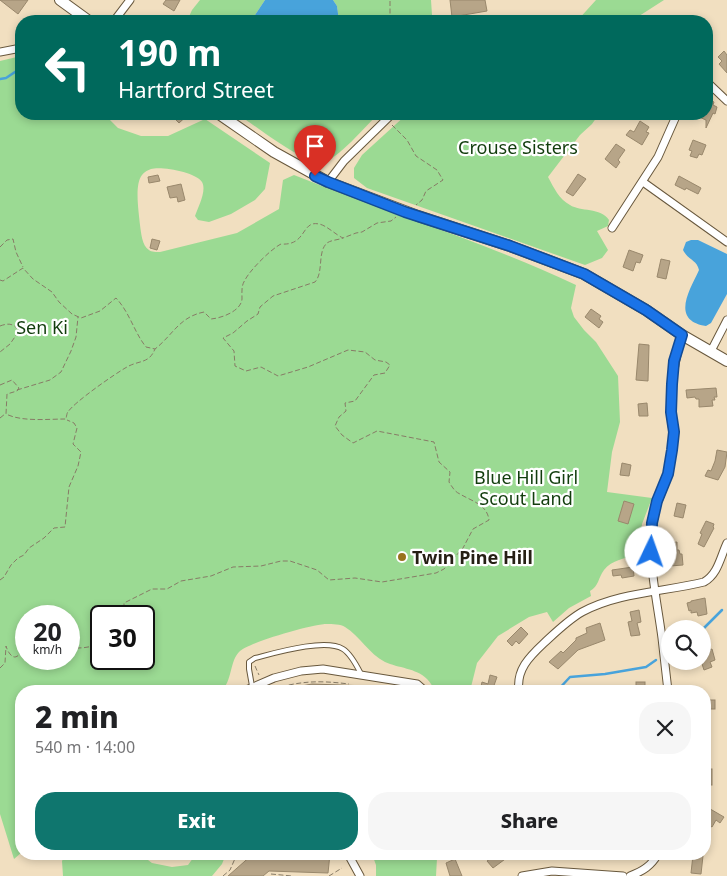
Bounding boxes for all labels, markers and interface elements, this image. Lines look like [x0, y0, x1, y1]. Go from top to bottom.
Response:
text: 190 m [118, 29, 221, 76]
icon: left [35, 35, 100, 100]
text: Hartford Street [118, 74, 274, 104]
pin [294, 125, 336, 176]
icon: arrive [301, 132, 329, 160]
park label: Crouse Sisters [458, 135, 578, 159]
park label: Sen Ki [16, 315, 68, 339]
park label: Blue Hill Girl Scout Land [474, 465, 578, 510]
position arrow [624, 525, 676, 577]
place label: Twin Pine Hill [412, 545, 533, 569]
marker: Twin Pine Hill [396, 551, 408, 563]
speed limit sign: 30 [90, 605, 155, 670]
text: 20 [33, 614, 62, 648]
map controls [661, 620, 711, 670]
button: search [661, 620, 711, 670]
text: km/h [33, 641, 62, 658]
text: 2 min [35, 696, 119, 737]
button: close [639, 702, 691, 754]
text: 540 m · 14:00 [35, 736, 135, 758]
button: Exit [35, 792, 358, 850]
button: Share [368, 792, 691, 850]

